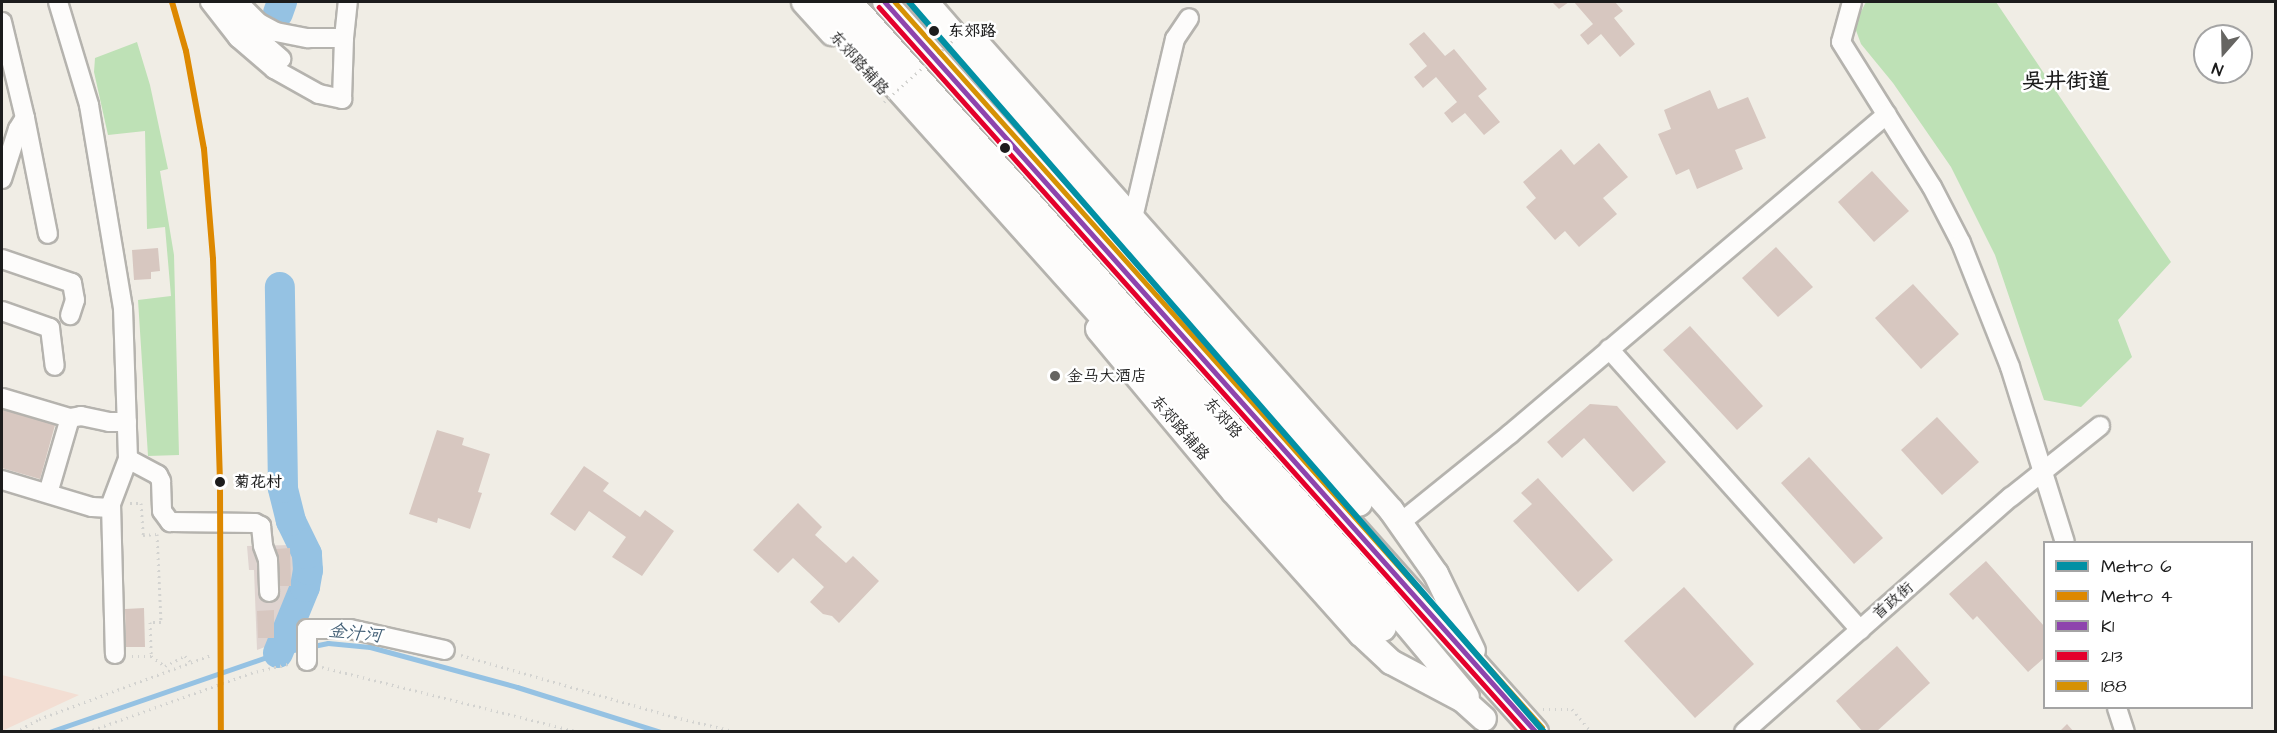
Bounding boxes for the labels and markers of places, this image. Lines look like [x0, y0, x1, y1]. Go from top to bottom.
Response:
place label: 东郊路 [948, 21, 996, 41]
marker: 东郊路 [925, 22, 943, 40]
unlabelled marker [999, 142, 1011, 154]
place label: 金马大酒店 [1067, 366, 1147, 386]
marker: 金马大酒店 [1048, 369, 1062, 383]
place label: 菊花村 [234, 472, 282, 492]
marker: 菊花村 [211, 473, 229, 491]

